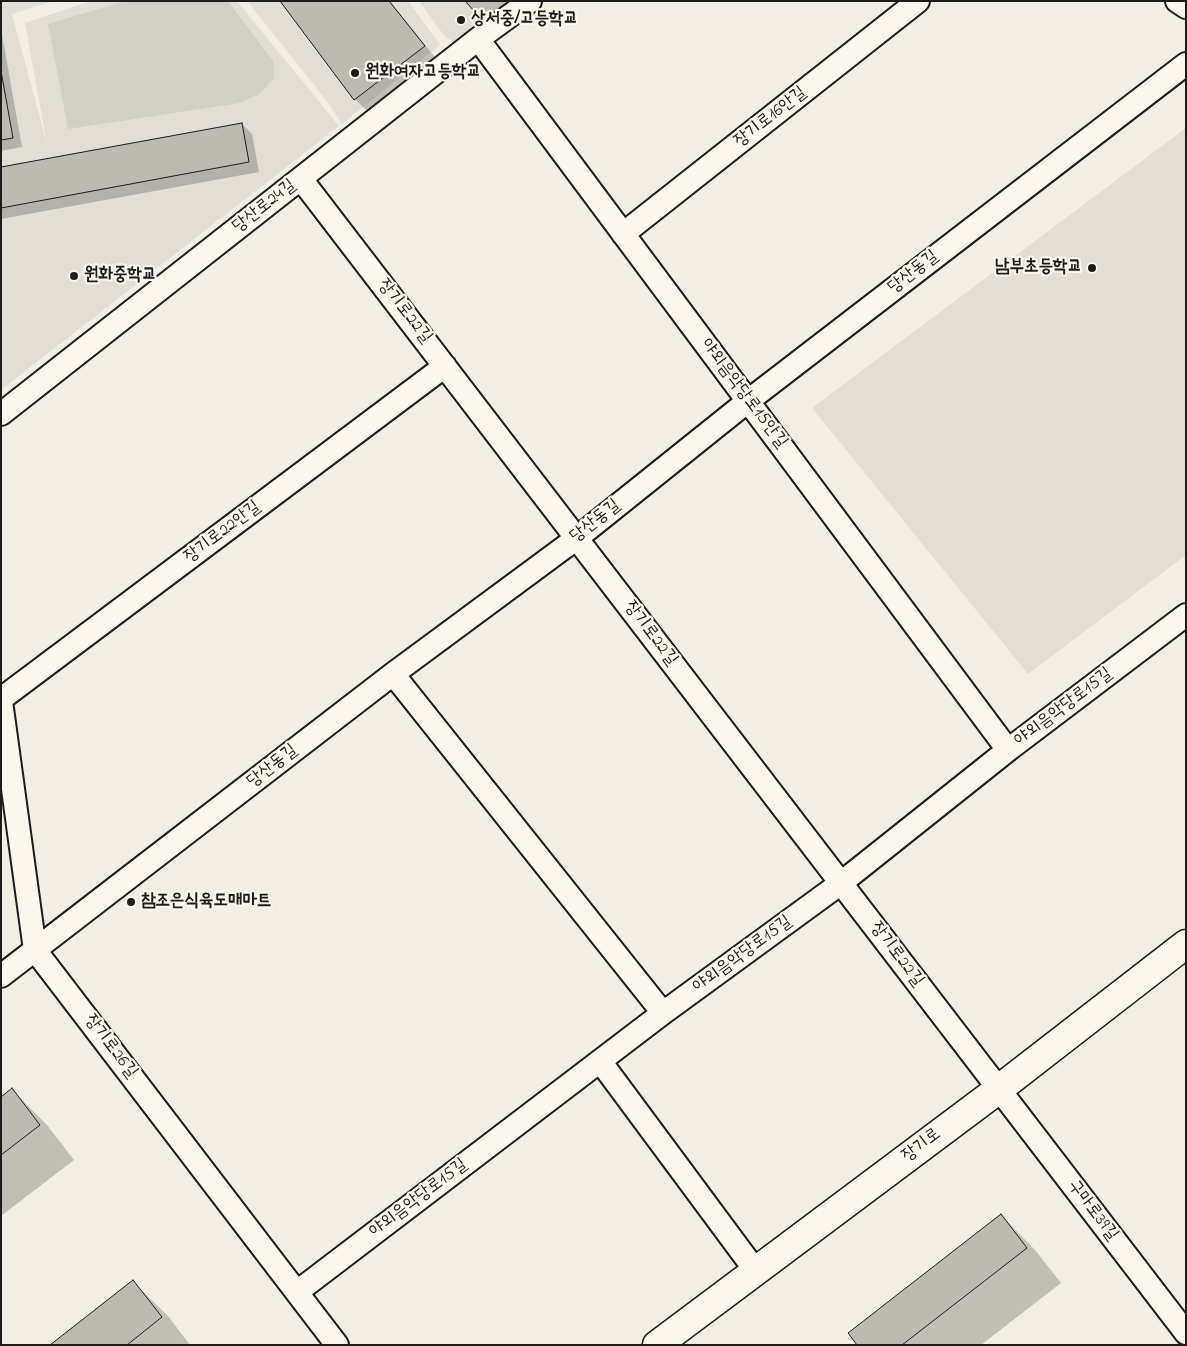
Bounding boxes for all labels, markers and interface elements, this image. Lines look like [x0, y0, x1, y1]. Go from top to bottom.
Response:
place label: 상서중/고등학교 [471, 9, 578, 31]
marker: 상서중/고등학교 [455, 14, 467, 26]
place label: 원화여자고등학교 [365, 62, 481, 84]
marker: 원화여자고등학교 [349, 67, 361, 79]
street label: 장기로16안길 [730, 83, 812, 153]
street label: 당산로24길 [229, 176, 301, 238]
street label: 당산동길 [885, 247, 943, 299]
place label: 남부초등학교 [995, 257, 1082, 279]
marker: 남부초등학교 [1086, 262, 1098, 274]
place label: 원화중학교 [84, 265, 156, 287]
marker: 원화중학교 [68, 270, 80, 282]
street label: 장기로22길 [372, 275, 436, 349]
street label: 야외음악당로15안길 [695, 335, 791, 453]
street label: 당산동길 [567, 496, 625, 548]
street label: 장기로22안길 [180, 497, 266, 569]
street label: 장기로22길 [619, 597, 681, 671]
street label: 야외음악당로15길 [1011, 664, 1117, 752]
street label: 당산동길 [244, 741, 302, 793]
place label: 참조은식육도매마트 [141, 891, 271, 913]
marker: 참조은식육도매마트 [125, 896, 137, 908]
street label: 야외음악당로15길 [689, 912, 797, 998]
street label: 장기로22길 [865, 918, 927, 992]
street label: 장기로26길 [79, 1011, 141, 1083]
street label: 장기로 [898, 1124, 946, 1168]
street label: 야외음악당로15길 [366, 1155, 472, 1243]
street label: 구마로39길 [1062, 1176, 1122, 1246]

